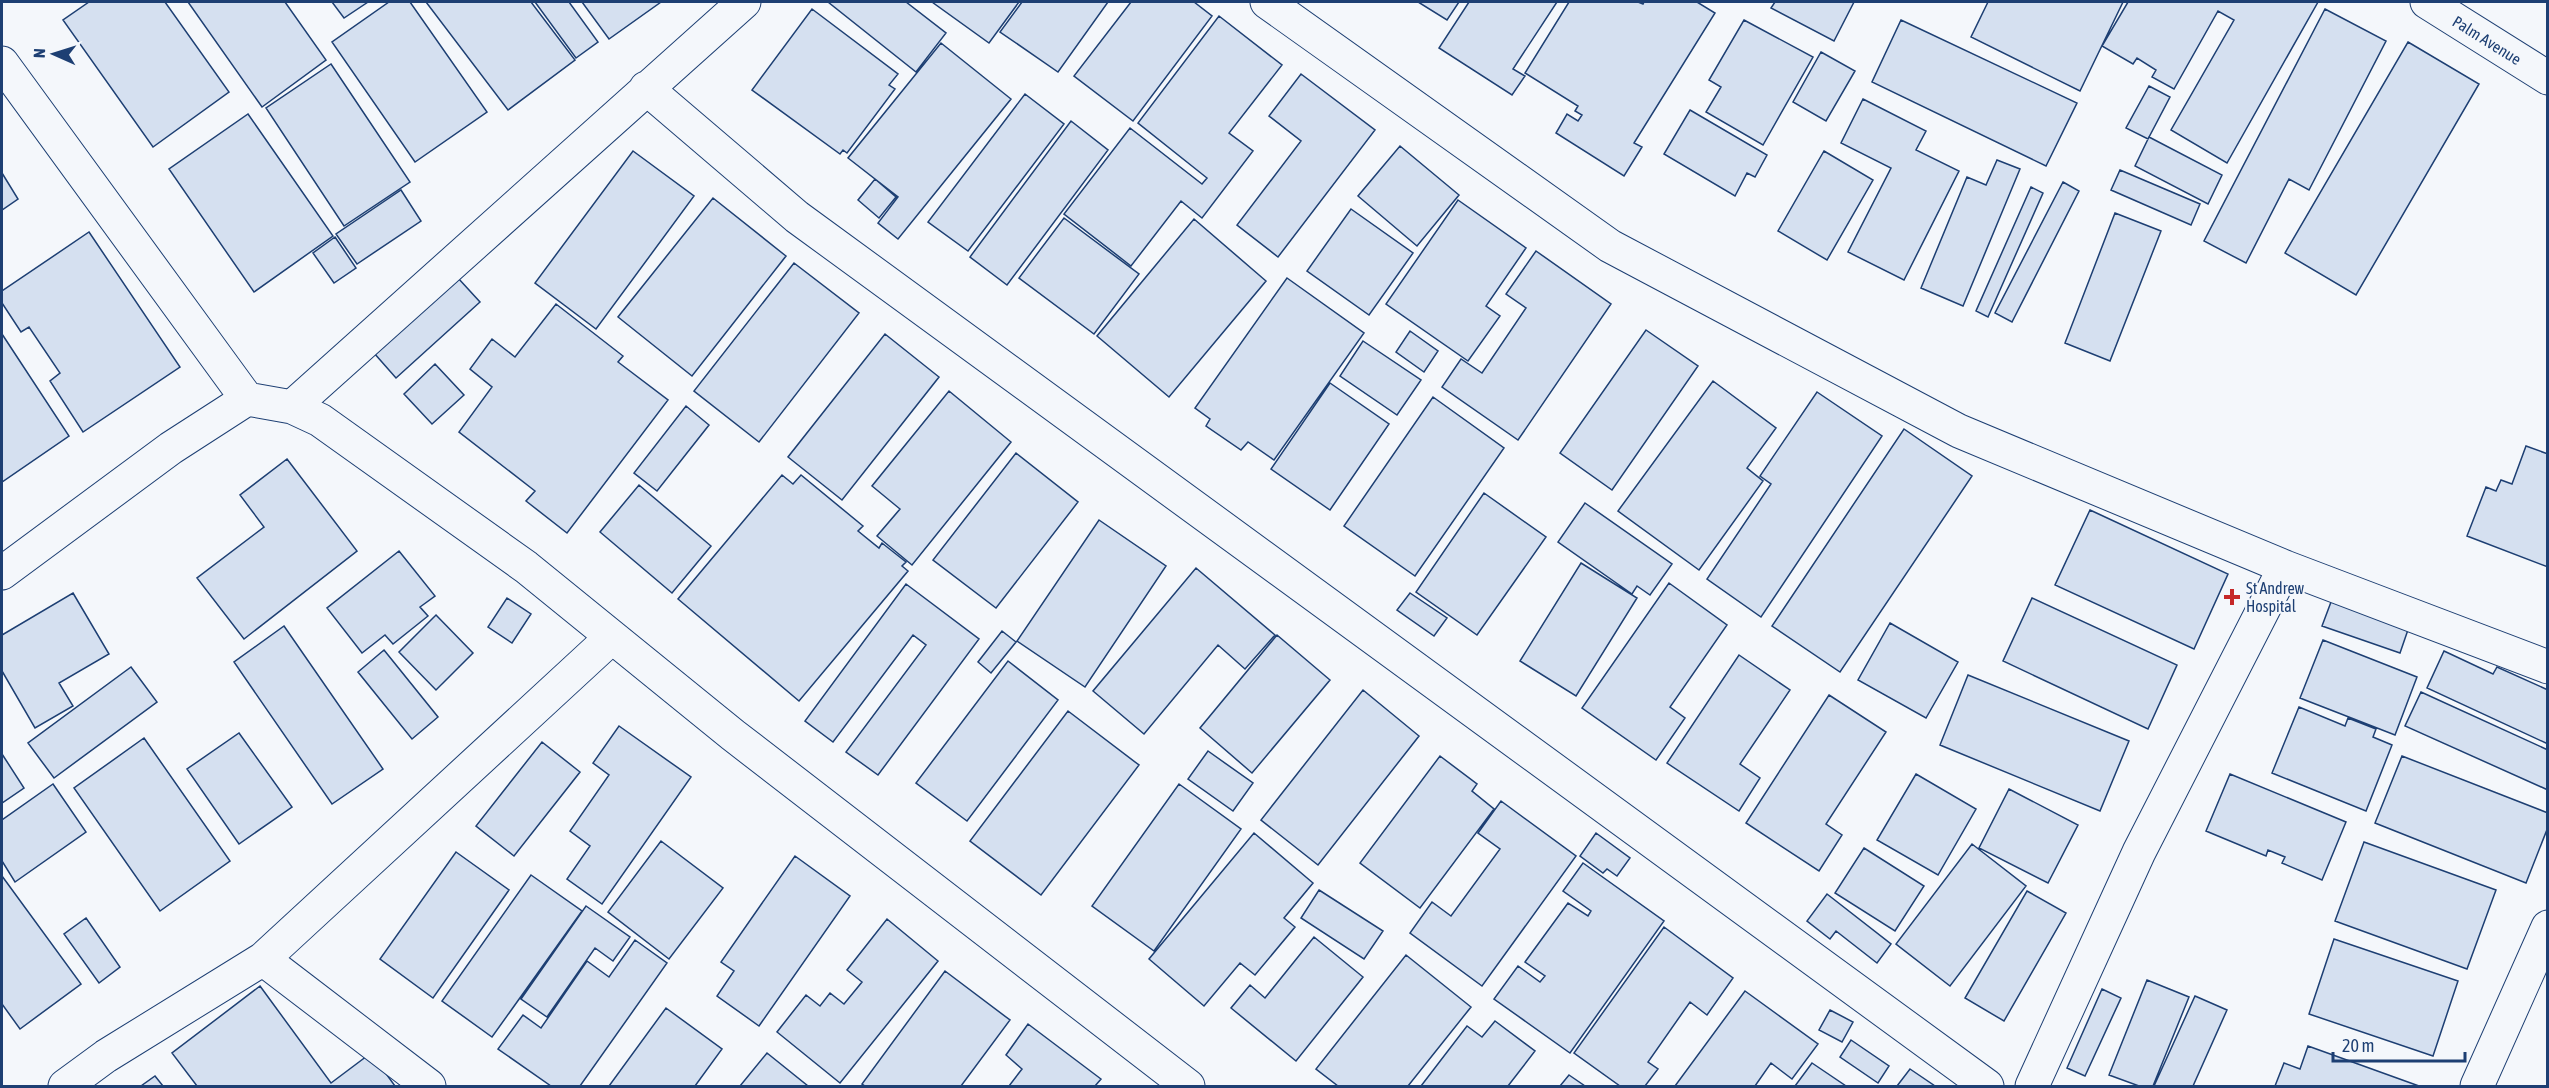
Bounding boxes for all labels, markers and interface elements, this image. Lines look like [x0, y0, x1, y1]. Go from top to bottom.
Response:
street label: Palm Avenue [2449, 12, 2525, 68]
north arrow [24, 24, 84, 84]
text: N [30, 48, 48, 58]
place label: St Andrew Hospital [2246, 579, 2305, 616]
marker: St Andrew Hospital [2223, 588, 2241, 606]
scale bar [2333, 1025, 2465, 1063]
text: 20 m [2342, 1035, 2374, 1056]

